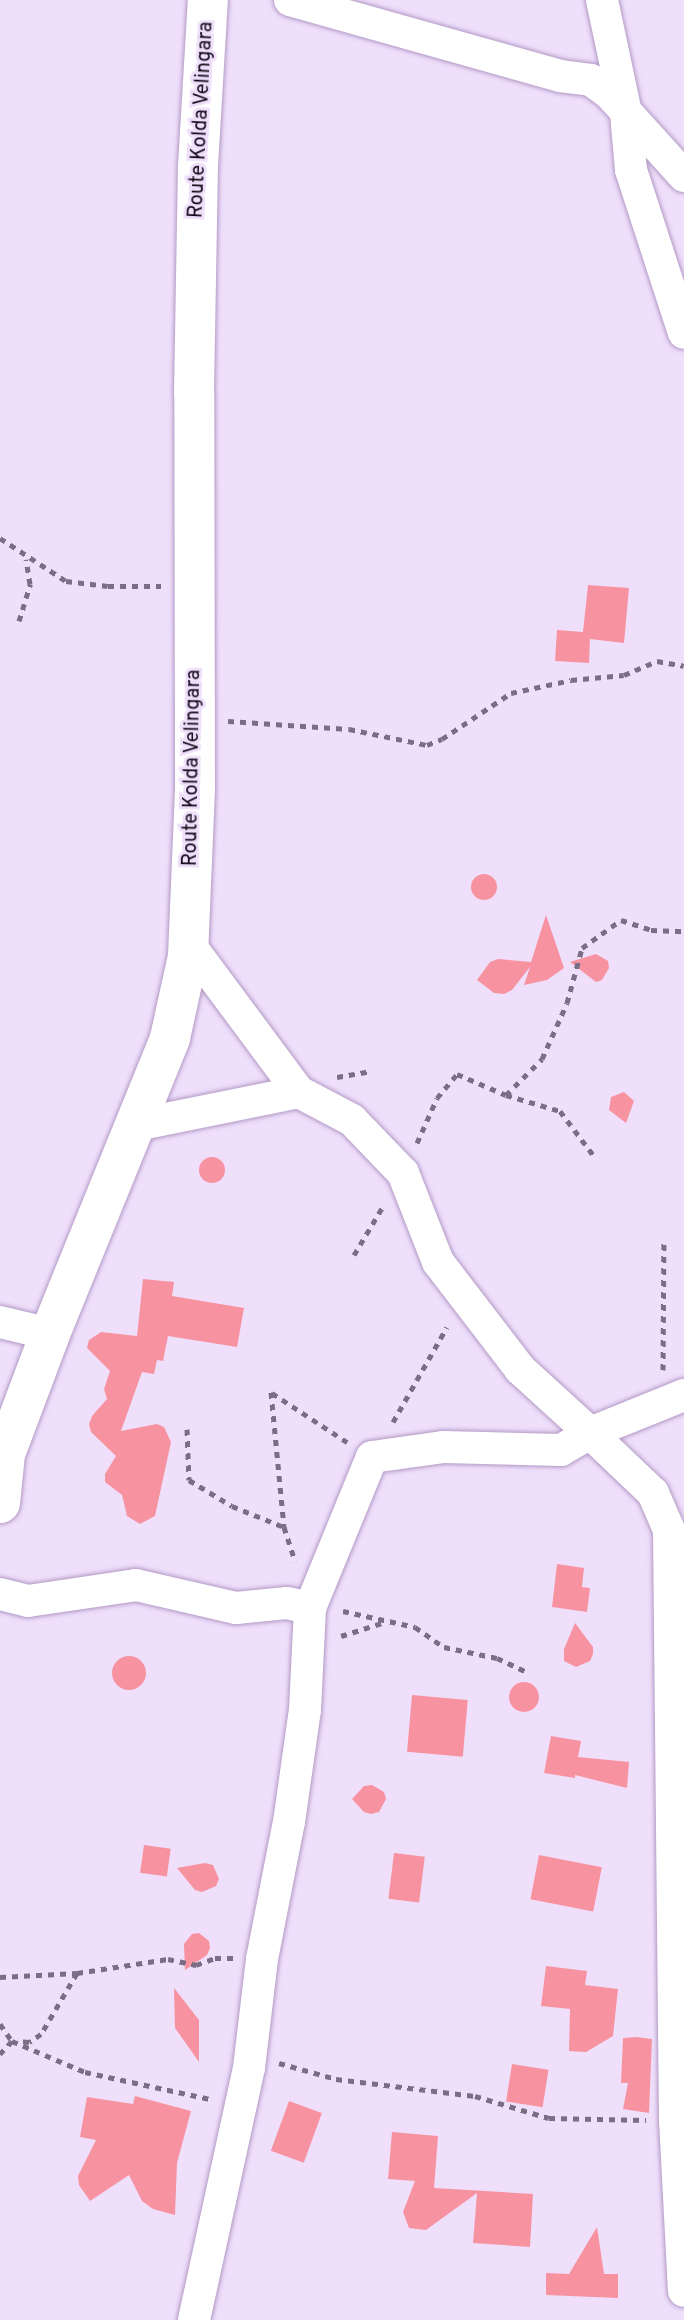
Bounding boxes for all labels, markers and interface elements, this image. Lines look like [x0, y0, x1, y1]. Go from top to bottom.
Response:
street label: Route Kolda Velingara [185, 21, 219, 219]
street label: Route Kolda Velingara [179, 669, 207, 867]

